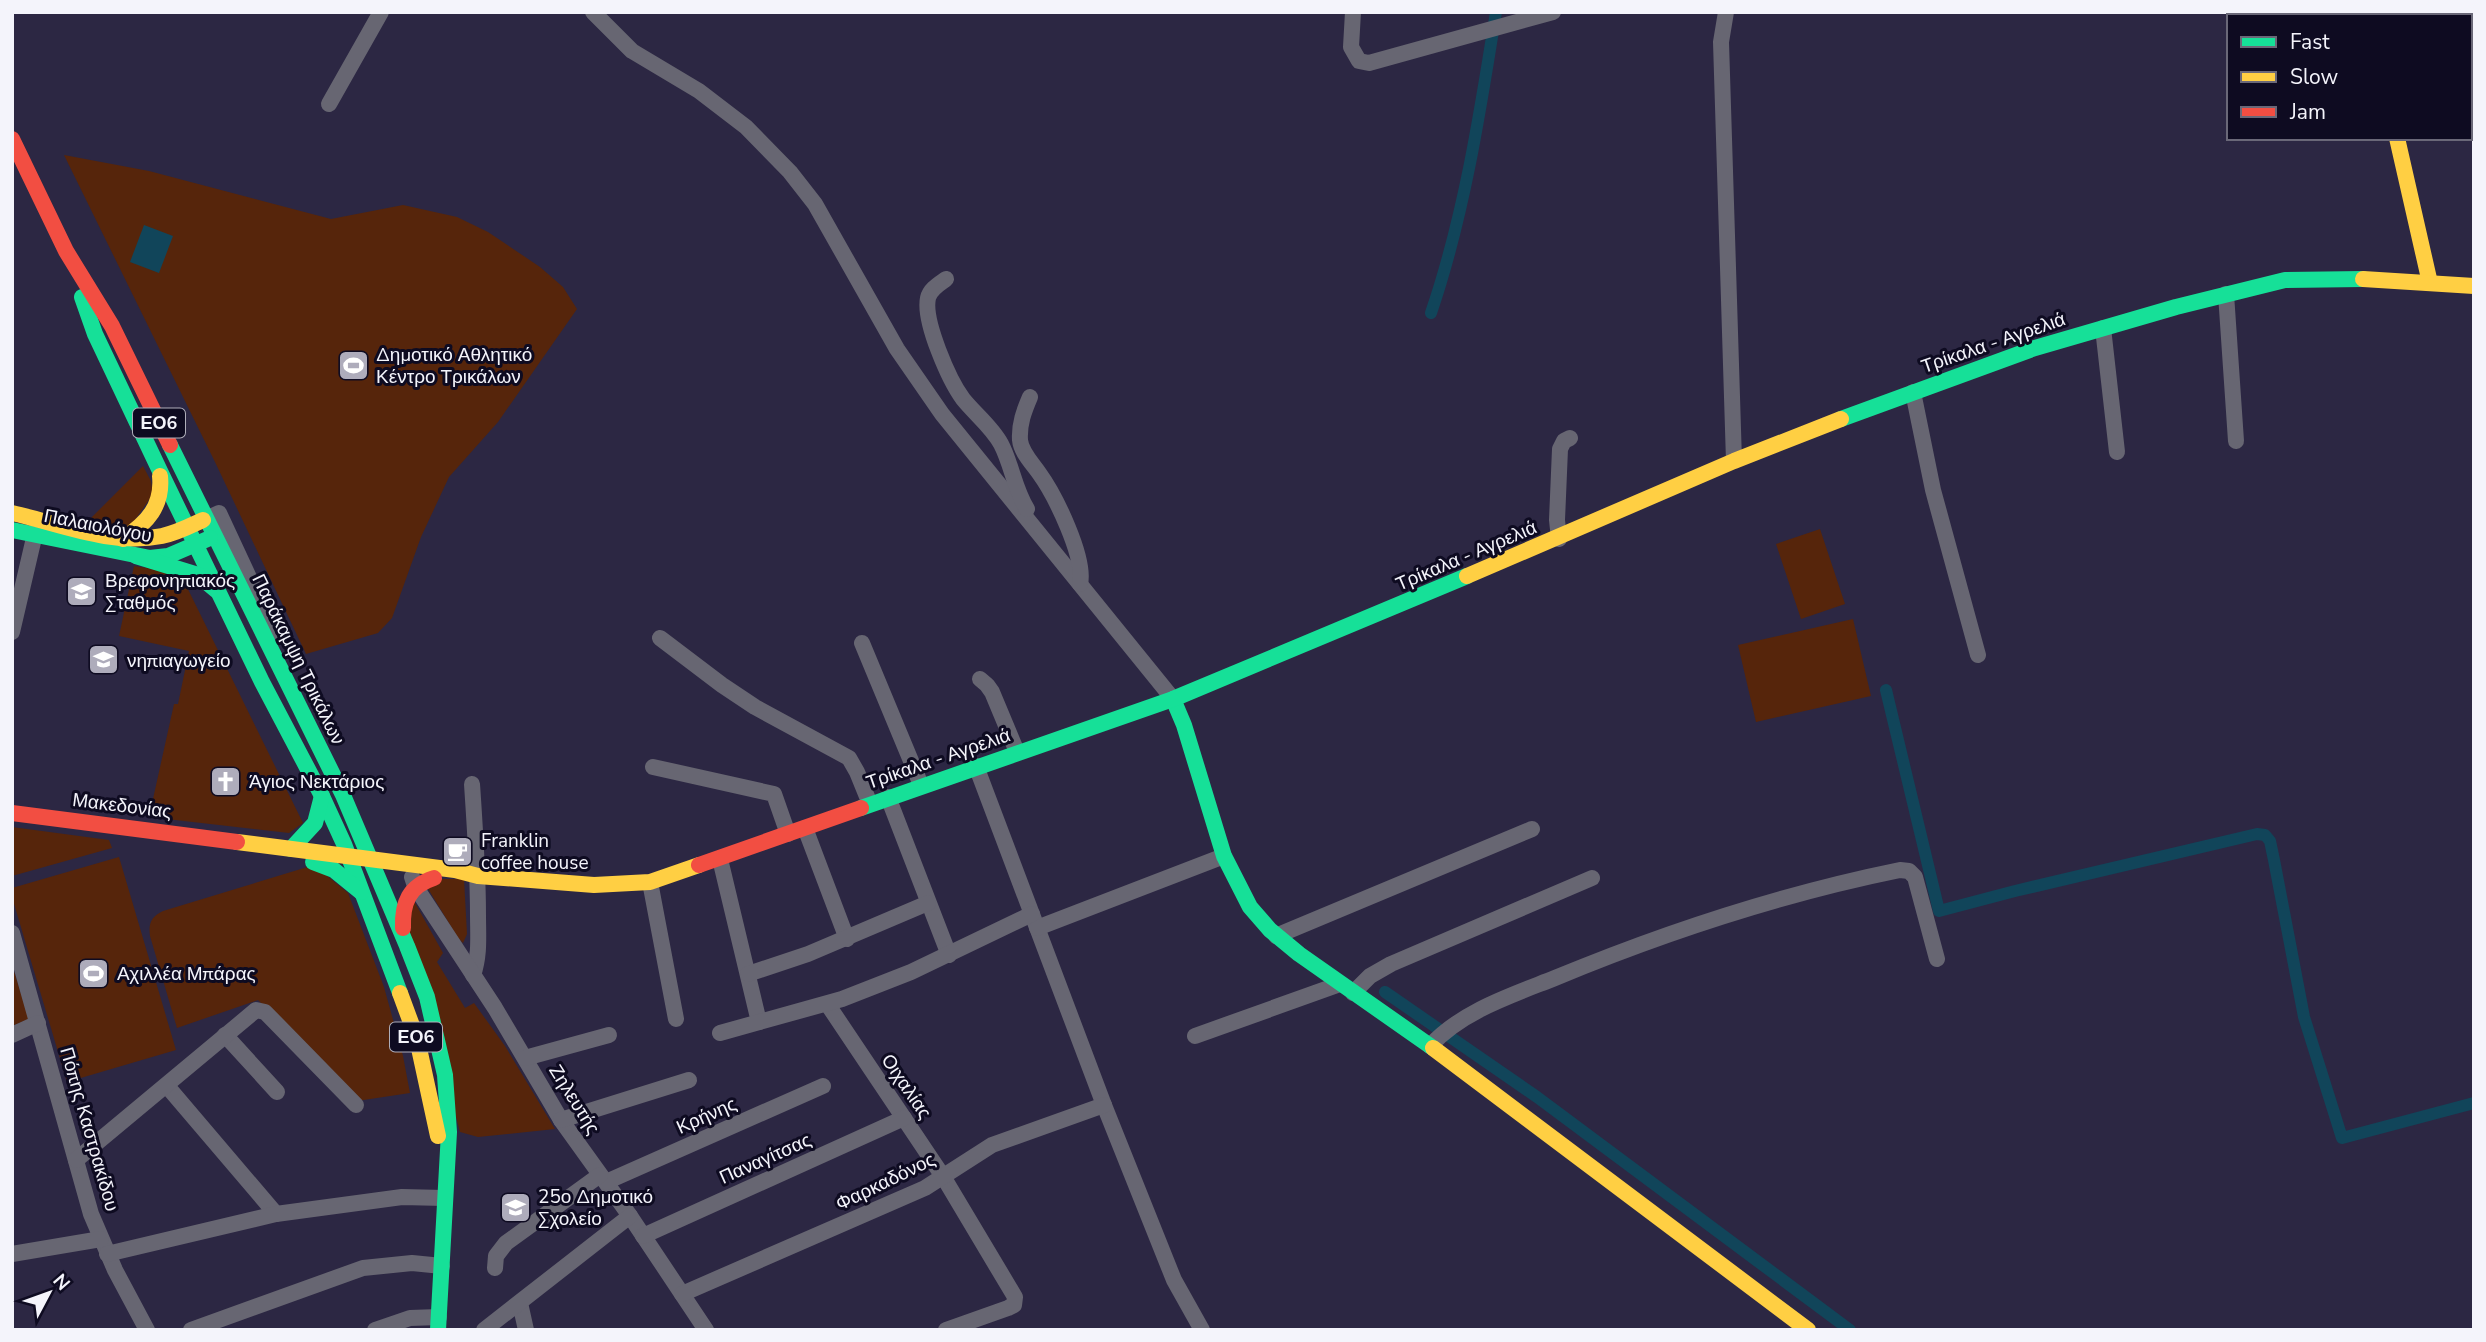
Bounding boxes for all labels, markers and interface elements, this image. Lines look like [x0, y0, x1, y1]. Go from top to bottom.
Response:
legend [2227, 14, 2472, 140]
text: Fast [2290, 28, 2330, 56]
text: Slow [2290, 63, 2339, 91]
text: Jam [2289, 98, 2326, 126]
street label: Τρίκαλα - Αγρελιά [1918, 306, 2069, 380]
place label: Δημοτικό Αθλητικό Κέντρο Τρικάλων [376, 342, 532, 390]
sports icon: Δημοτικό Αθλητικό Κέντρο Τρικάλων [336, 348, 370, 382]
road number: ΕΟ6 [133, 408, 185, 438]
street label: Παλαιολόγου [42, 503, 154, 549]
street label: Τρίκαλα - Αγρελιά [1392, 515, 1541, 597]
place label: Βρεφονηπιακός Σταθμός [105, 568, 235, 616]
street label: Παράκαμψη Τρικάλων [245, 570, 351, 749]
school or university icon: Βρεφονηπιακός Σταθμός [65, 574, 99, 608]
school or university icon: νηπιαγωγείο [87, 643, 121, 677]
place label: νηπιαγωγείο [127, 648, 231, 674]
street label: Τρίκαλα - Αγρελιά [863, 722, 1014, 796]
church icon: Άγιος Νεκτάριος [209, 764, 243, 798]
place label: Άγιος Νεκτάριος [249, 769, 384, 795]
street label: Μακεδονίας [71, 787, 173, 825]
place label: Franklin coffee house [481, 828, 589, 876]
cafe icon: Franklin coffee house [441, 834, 475, 868]
sports icon: Αχιλλέα Μπάρας [77, 956, 111, 990]
place label: Αχιλλέα Μπάρας [117, 961, 256, 987]
road number: ΕΟ6 [390, 1022, 442, 1052]
street label: Πόπης Καστρακίδου [53, 1044, 125, 1214]
street label: Οιχαλίας [875, 1049, 937, 1124]
street label: Ζηλευτής [543, 1060, 606, 1139]
street label: Κρήνης [672, 1091, 741, 1141]
street label: Παναγίτσας [715, 1127, 815, 1191]
street label: Φαρκαδόνος [831, 1147, 939, 1217]
place label: 25ο Δημοτικό Σχολείο [538, 1184, 653, 1232]
school or university icon: 25ο Δημοτικό Σχολείο [498, 1190, 532, 1224]
north arrow [14, 1258, 84, 1328]
text: N [47, 1269, 76, 1296]

